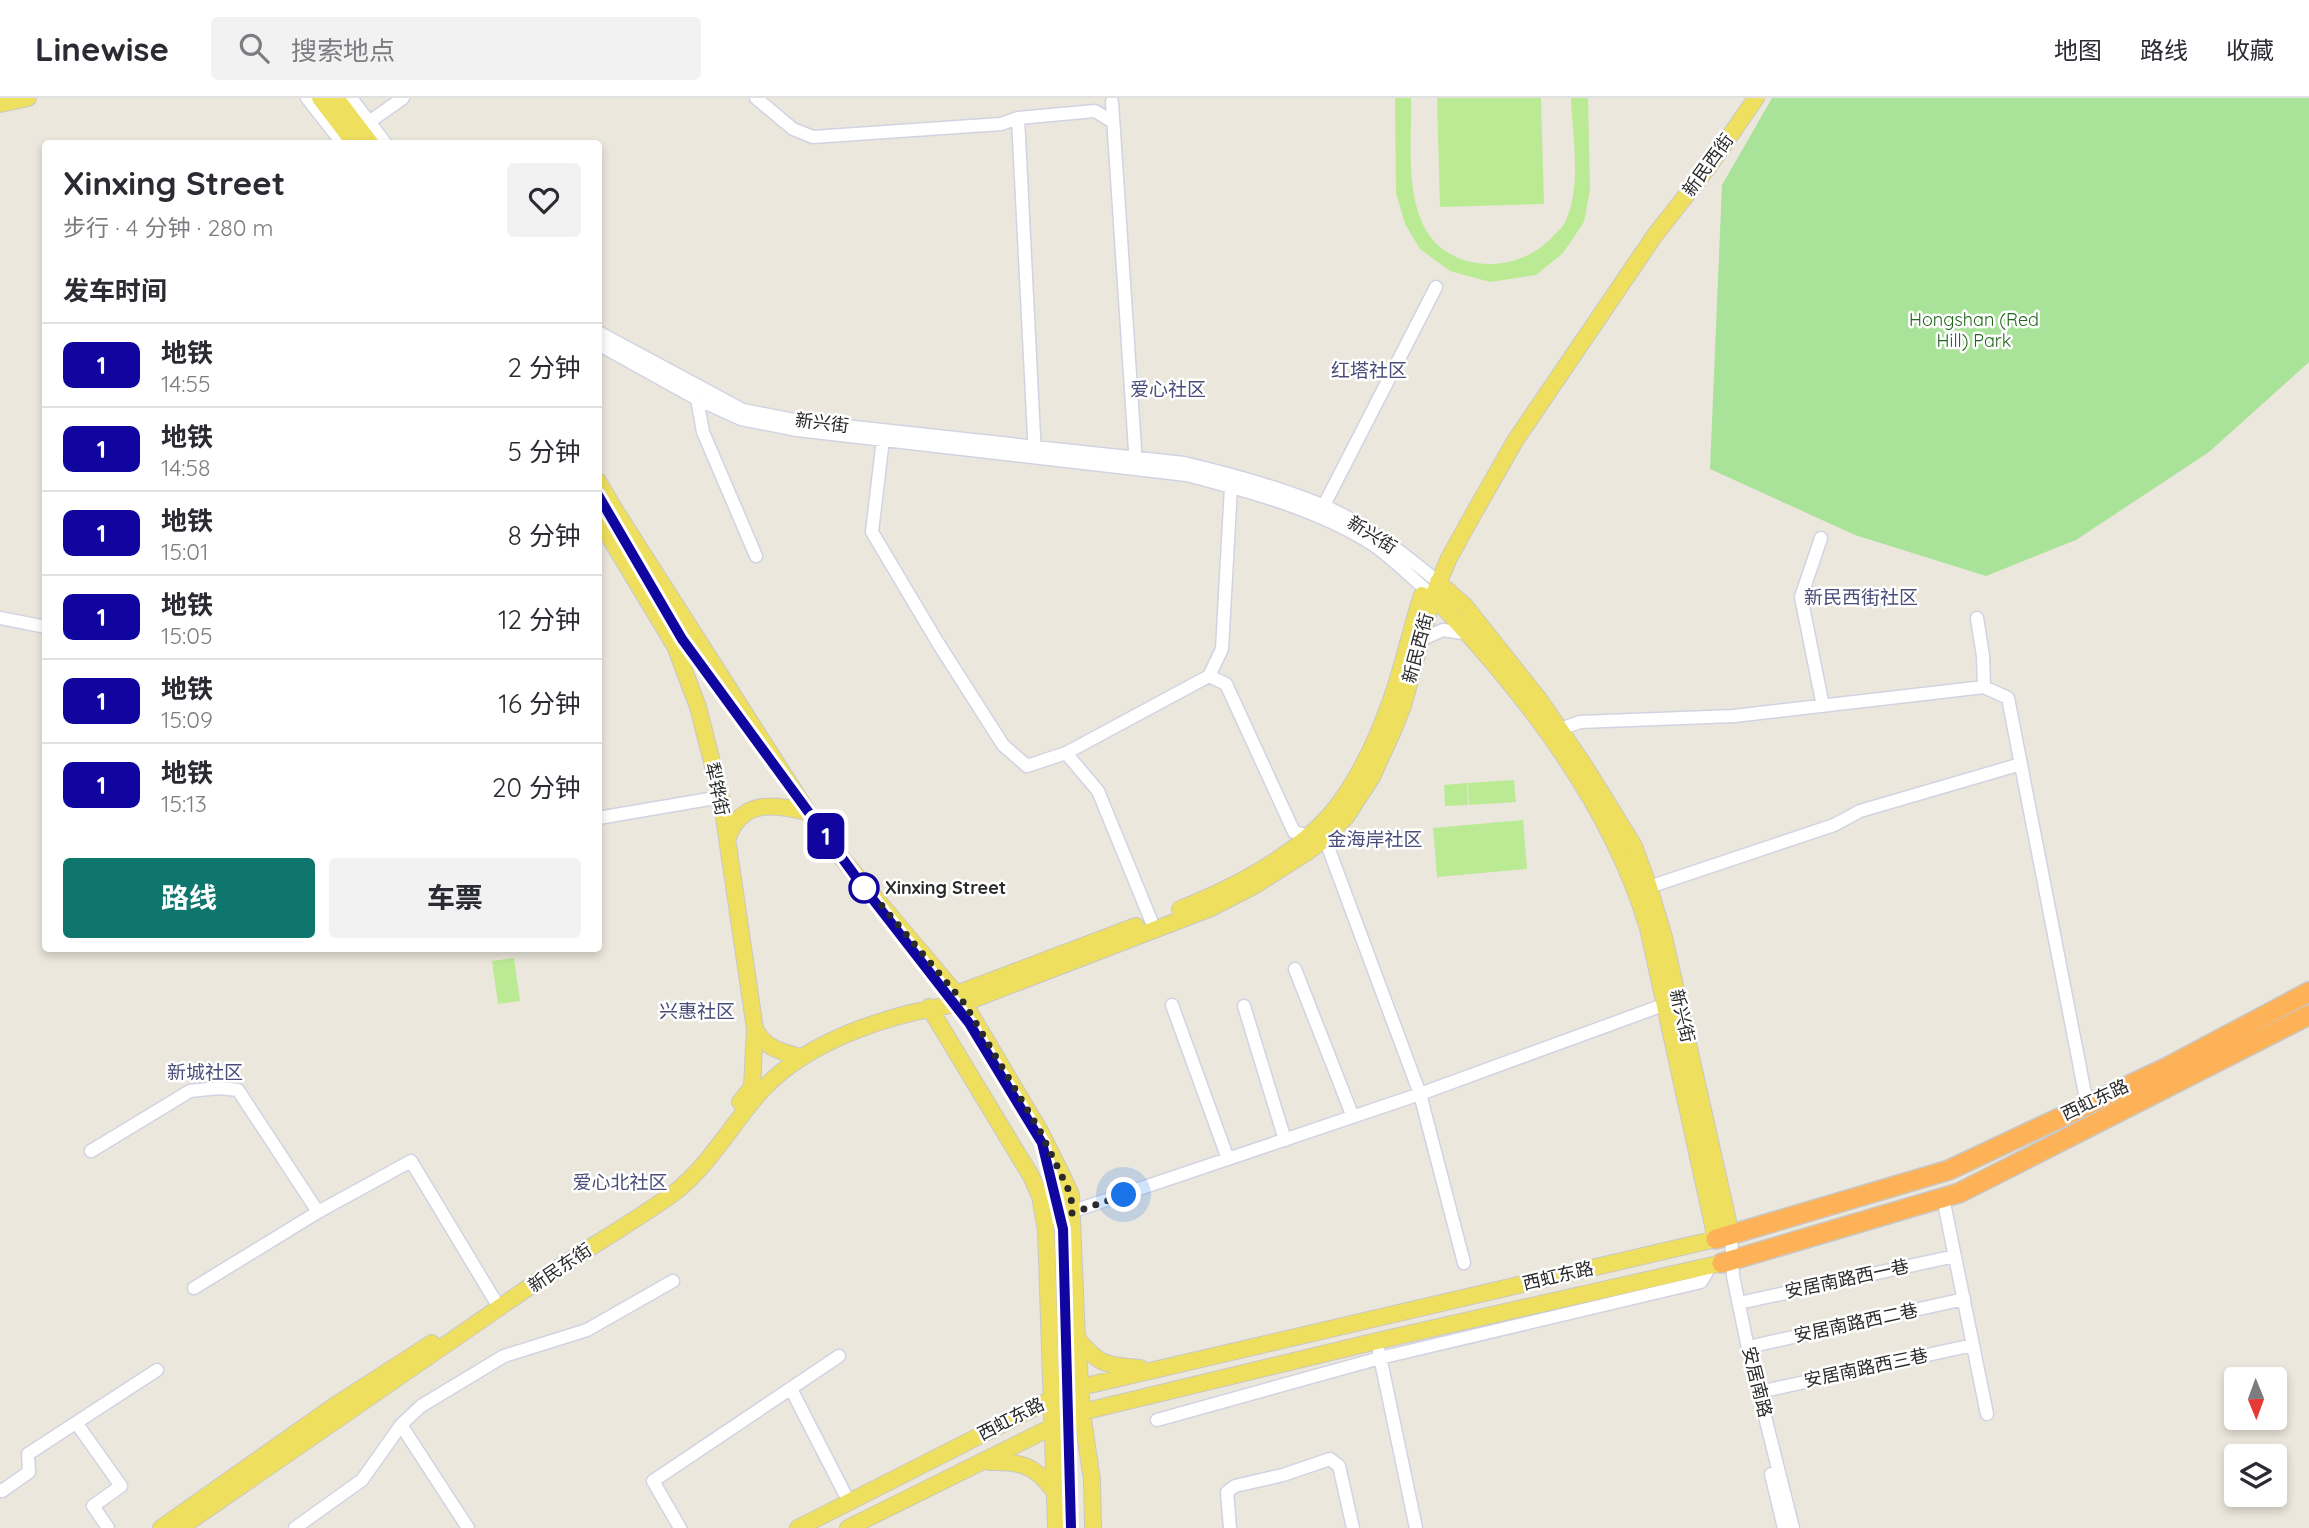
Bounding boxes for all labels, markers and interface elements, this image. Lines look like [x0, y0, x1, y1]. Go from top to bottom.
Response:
search box [211, 17, 701, 80]
text: Linewise [35, 28, 169, 69]
icon: search [235, 29, 273, 67]
text: 搜索地点 [291, 34, 395, 67]
text: 地图 [2054, 35, 2102, 65]
text: 路线 [2140, 35, 2188, 65]
text: 收藏 [2226, 35, 2274, 65]
street label: 新民西街 [1677, 129, 1738, 201]
text: Xinxing Street [63, 162, 285, 203]
button: heart [507, 163, 581, 237]
text: 步行 · 4 分钟 · 280 m [63, 213, 274, 242]
text: 发车时间 [63, 274, 167, 307]
park label: Hongshan (Red Hill) Park [1909, 308, 2039, 352]
text: 地铁 [161, 336, 213, 369]
text: 1 [97, 350, 106, 380]
text: 2 分钟 [507, 351, 581, 384]
district label: 红塔社区 [1331, 358, 1407, 382]
text: 14:55 [161, 369, 211, 398]
district label: 爱心社区 [1130, 377, 1206, 401]
street label: 新兴街 [794, 408, 850, 437]
text: 地铁 [161, 420, 213, 453]
text: 1 [97, 434, 106, 464]
text: 5 分钟 [508, 435, 581, 468]
text: 14:58 [161, 453, 211, 482]
text: 地铁 [161, 504, 213, 537]
street label: 新兴街 [1343, 511, 1401, 559]
text: 1 [97, 518, 106, 548]
text: 8 分钟 [508, 519, 581, 552]
text: 15:01 [161, 537, 209, 566]
district label: 新民西街社区 [1804, 585, 1918, 609]
text: 地铁 [161, 588, 213, 621]
text: 1 [97, 602, 106, 632]
text: 12 分钟 [498, 603, 581, 636]
street label: 新民西街 [1397, 610, 1438, 686]
text: 15:05 [161, 621, 213, 650]
text: 地铁 [161, 672, 213, 705]
text: 1 [97, 686, 106, 716]
text: 16 分钟 [498, 687, 581, 720]
text: 15:09 [161, 705, 213, 734]
text: 地铁 [161, 756, 213, 789]
street label: 犁铧街 [701, 760, 734, 818]
text: 1 [97, 770, 106, 800]
text: 20 分钟 [492, 771, 581, 804]
text: 15:13 [161, 789, 207, 818]
line badge: 1 [803, 813, 849, 859]
text: 1 [821, 821, 831, 851]
district label: 金海岸社区 [1327, 827, 1423, 851]
button: 路线 [63, 858, 315, 938]
button: 车票 [329, 858, 581, 938]
marker: Xinxing Street [849, 873, 879, 903]
place label: Xinxing Street [885, 876, 1006, 899]
street label: 新兴街 [1665, 987, 1700, 1045]
district label: 兴惠社区 [659, 999, 735, 1023]
district label: 新城社区 [167, 1060, 243, 1084]
street label: 西虹东路 [2057, 1074, 2132, 1125]
district label: 爱心北社区 [572, 1170, 668, 1194]
your location [1106, 1177, 1141, 1212]
street label: 新民东街 [523, 1238, 596, 1297]
street label: 安居南路西一巷 [1783, 1254, 1911, 1303]
street label: 西虹东路 [1520, 1256, 1596, 1295]
street label: 安居南路西二巷 [1792, 1298, 1920, 1347]
street label: 安居南路西三巷 [1802, 1343, 1930, 1392]
street label: 安居南路 [1738, 1344, 1777, 1420]
north arrow [2224, 1367, 2287, 1430]
map controls [2224, 1367, 2287, 1507]
street label: 西虹东路 [973, 1392, 1048, 1445]
button: layers [2224, 1444, 2287, 1507]

